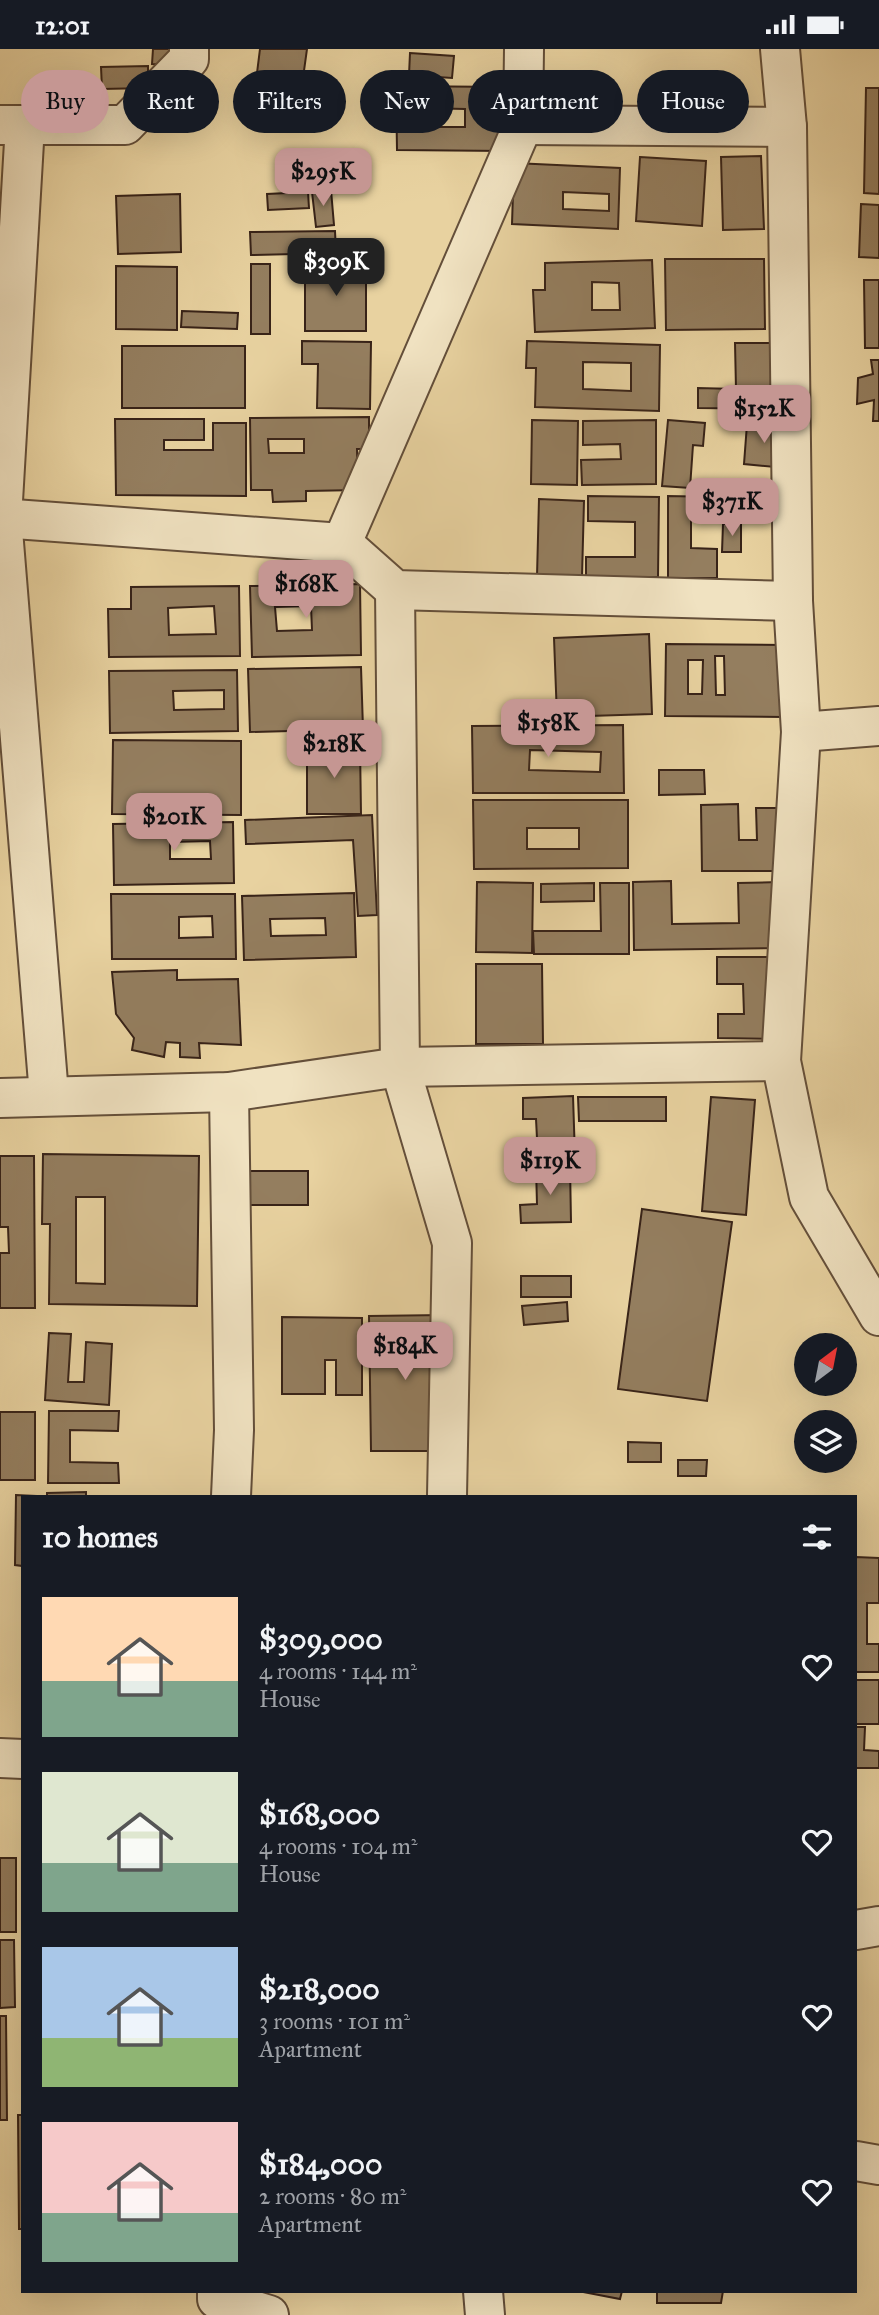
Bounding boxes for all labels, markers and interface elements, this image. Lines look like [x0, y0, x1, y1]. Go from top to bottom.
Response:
text: 12:01 [35, 9, 90, 41]
chip: Buy [21, 70, 109, 133]
chip: Rent [123, 70, 219, 133]
chip: Filters [233, 70, 346, 133]
chip: New [360, 70, 454, 133]
chip: Apartment [468, 70, 623, 133]
chip: House [637, 70, 749, 133]
pin: $295K [274, 149, 372, 208]
text: $295K [291, 157, 355, 185]
pin: $309K [287, 239, 385, 298]
text: $309K [303, 247, 369, 275]
pin: $152K [715, 385, 813, 445]
text: $152K [733, 394, 795, 422]
pin: $371K [683, 479, 781, 538]
text: $371K [702, 487, 762, 515]
pin: $168K [257, 561, 355, 620]
text: $168K [274, 569, 338, 597]
pin: $158K [499, 699, 597, 759]
text: $158K [517, 708, 579, 736]
pin: $218K [285, 721, 383, 780]
text: $218K [303, 729, 365, 757]
pin: $201K [125, 793, 223, 853]
text: $201K [142, 802, 206, 830]
pin: $119K [501, 1137, 599, 1197]
text: $119K [520, 1146, 580, 1174]
pin: $184K [356, 1323, 454, 1382]
text: $184K [373, 1331, 437, 1359]
north arrow [794, 1333, 858, 1397]
map controls [794, 1333, 857, 1473]
button: layers [794, 1410, 857, 1473]
icon: filters [798, 1518, 836, 1556]
text: 10 homes [42, 1519, 158, 1555]
text: $309,000 [259, 1621, 383, 1657]
icon: home [98, 1625, 182, 1709]
icon: heart [798, 1648, 836, 1686]
text: 4 rooms · 144 m² [259, 1657, 417, 1685]
text: House [259, 1685, 321, 1713]
text: $168,000 [259, 1796, 380, 1832]
icon: home [98, 1800, 182, 1884]
icon: heart [798, 1823, 836, 1861]
text: 4 rooms · 104 m² [259, 1832, 418, 1860]
text: House [259, 1860, 321, 1888]
text: $218,000 [259, 1971, 380, 2007]
icon: home [98, 1975, 182, 2059]
icon: heart [798, 1998, 836, 2036]
text: 3 rooms · 101 m² [259, 2007, 410, 2035]
text: Apartment [259, 2035, 362, 2063]
text: $184,000 [259, 2146, 382, 2182]
icon: home [98, 2150, 182, 2234]
icon: heart [798, 2173, 836, 2211]
text: 2 rooms · 80 m² [259, 2182, 406, 2210]
text: Apartment [259, 2210, 362, 2238]

